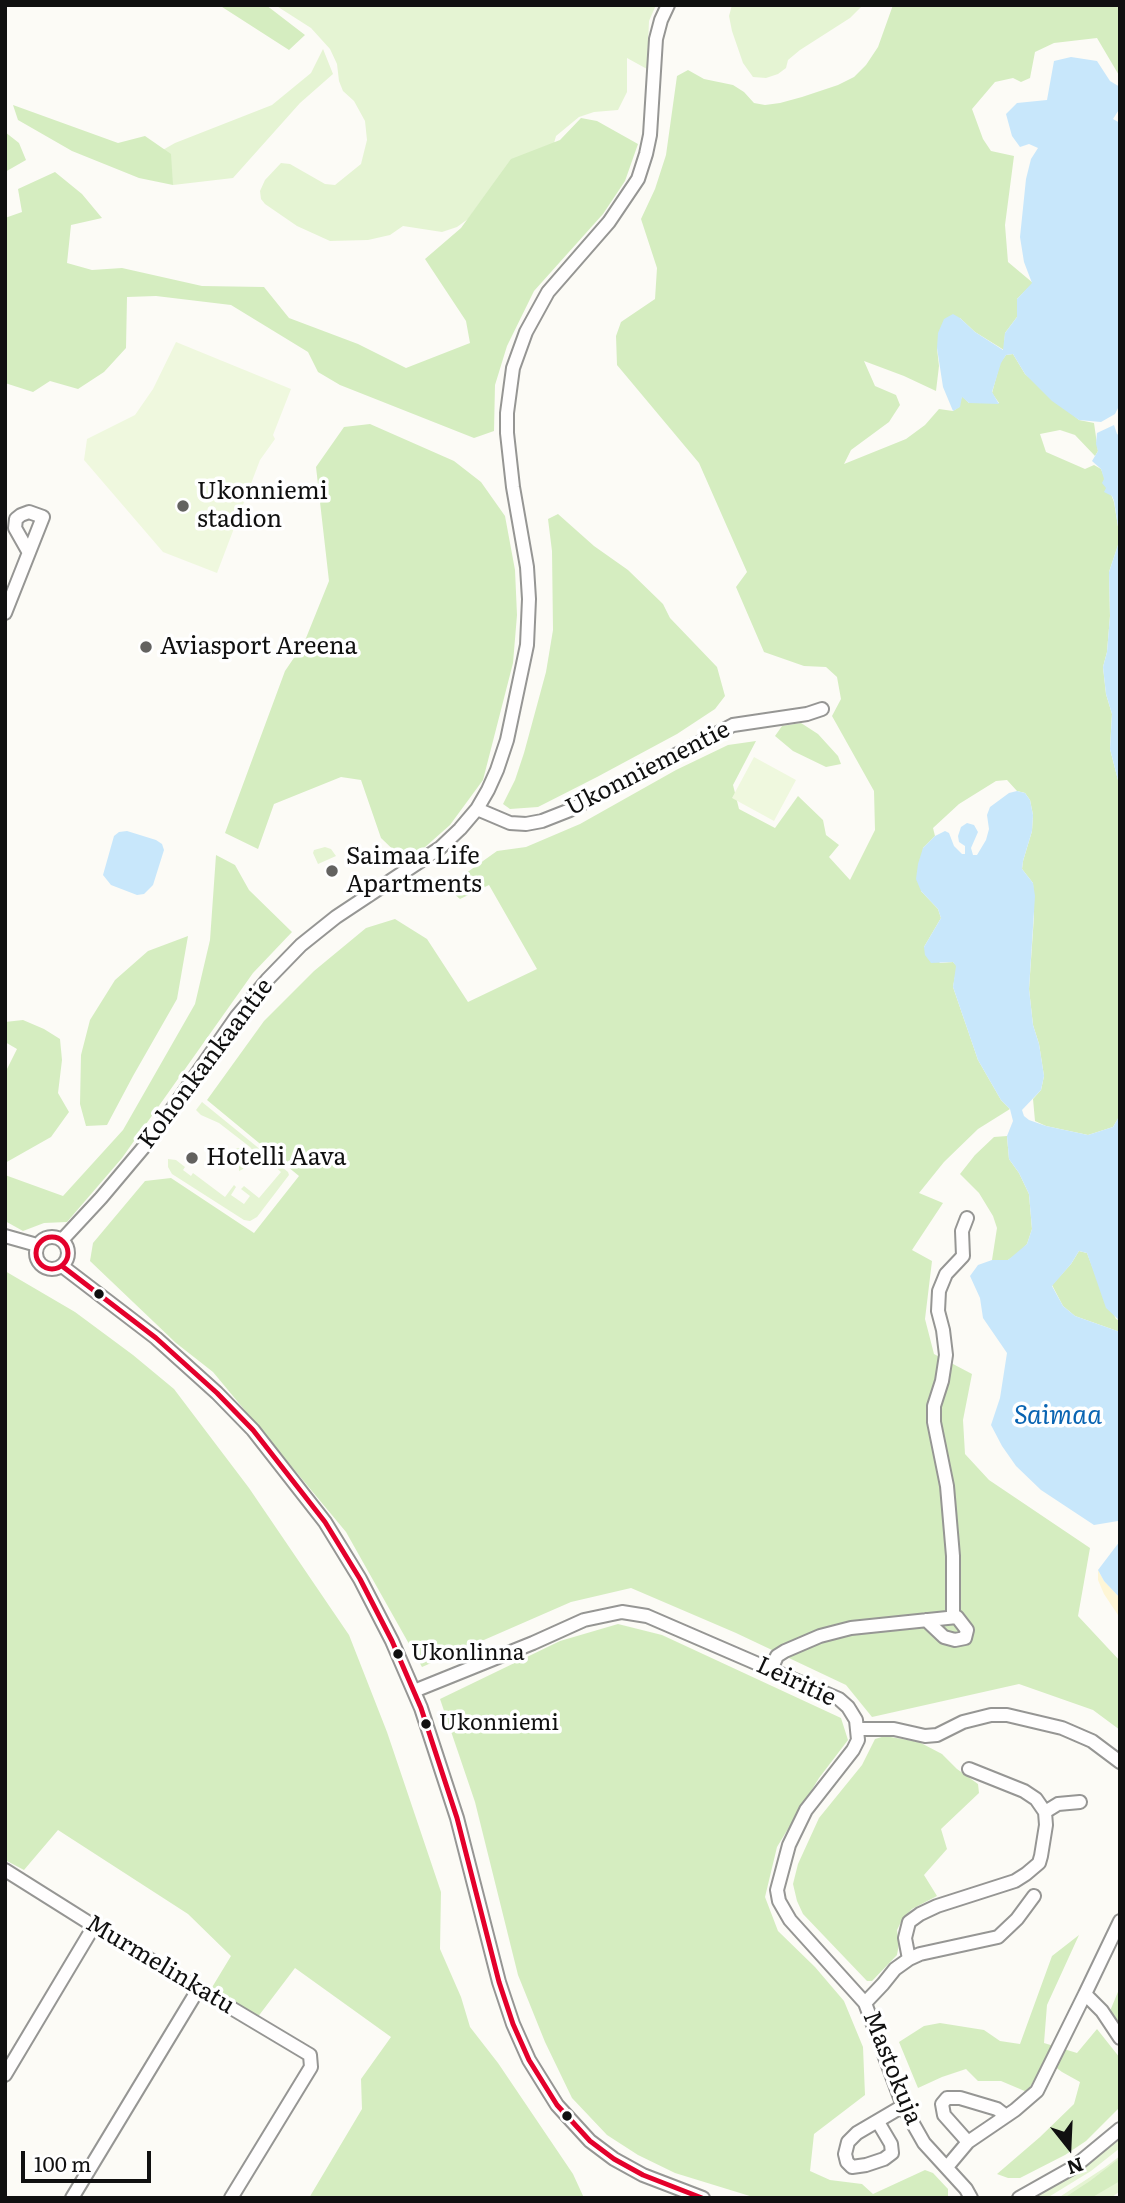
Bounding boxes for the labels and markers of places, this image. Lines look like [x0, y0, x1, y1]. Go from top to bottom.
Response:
place label: Ukonniemi stadion [197, 478, 328, 534]
marker: Ukonniemi stadion [175, 498, 191, 514]
place label: Aviasport Areena [160, 633, 357, 661]
marker: Aviasport Areena [138, 639, 154, 655]
place label: Saimaa Life Apartments [346, 843, 482, 899]
marker: Saimaa Life Apartments [324, 863, 340, 879]
place label: Hotelli Aava [206, 1144, 347, 1172]
marker: Hotelli Aava [184, 1150, 200, 1166]
unlabelled marker [92, 1287, 106, 1301]
place label: Ukonlinna [411, 1641, 525, 1667]
marker: Ukonlinna [391, 1647, 405, 1661]
place label: Ukonniemi [439, 1711, 559, 1737]
marker: Ukonniemi [419, 1717, 433, 1731]
unlabelled marker [560, 2109, 574, 2123]

